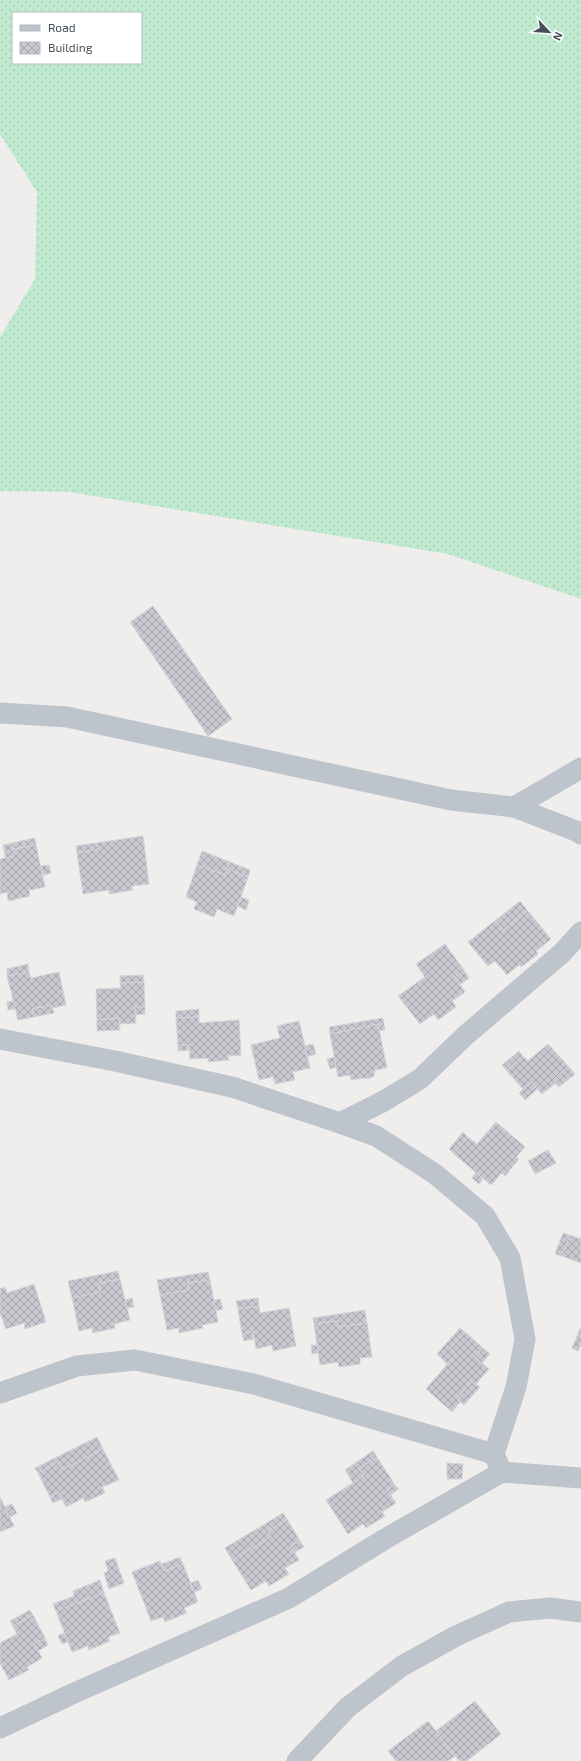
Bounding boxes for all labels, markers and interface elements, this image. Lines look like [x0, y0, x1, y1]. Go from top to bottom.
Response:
legend [12, 12, 142, 64]
north arrow [529, 12, 569, 52]
text: Road [48, 20, 76, 34]
text: N [551, 30, 566, 43]
text: Building [48, 40, 93, 54]

